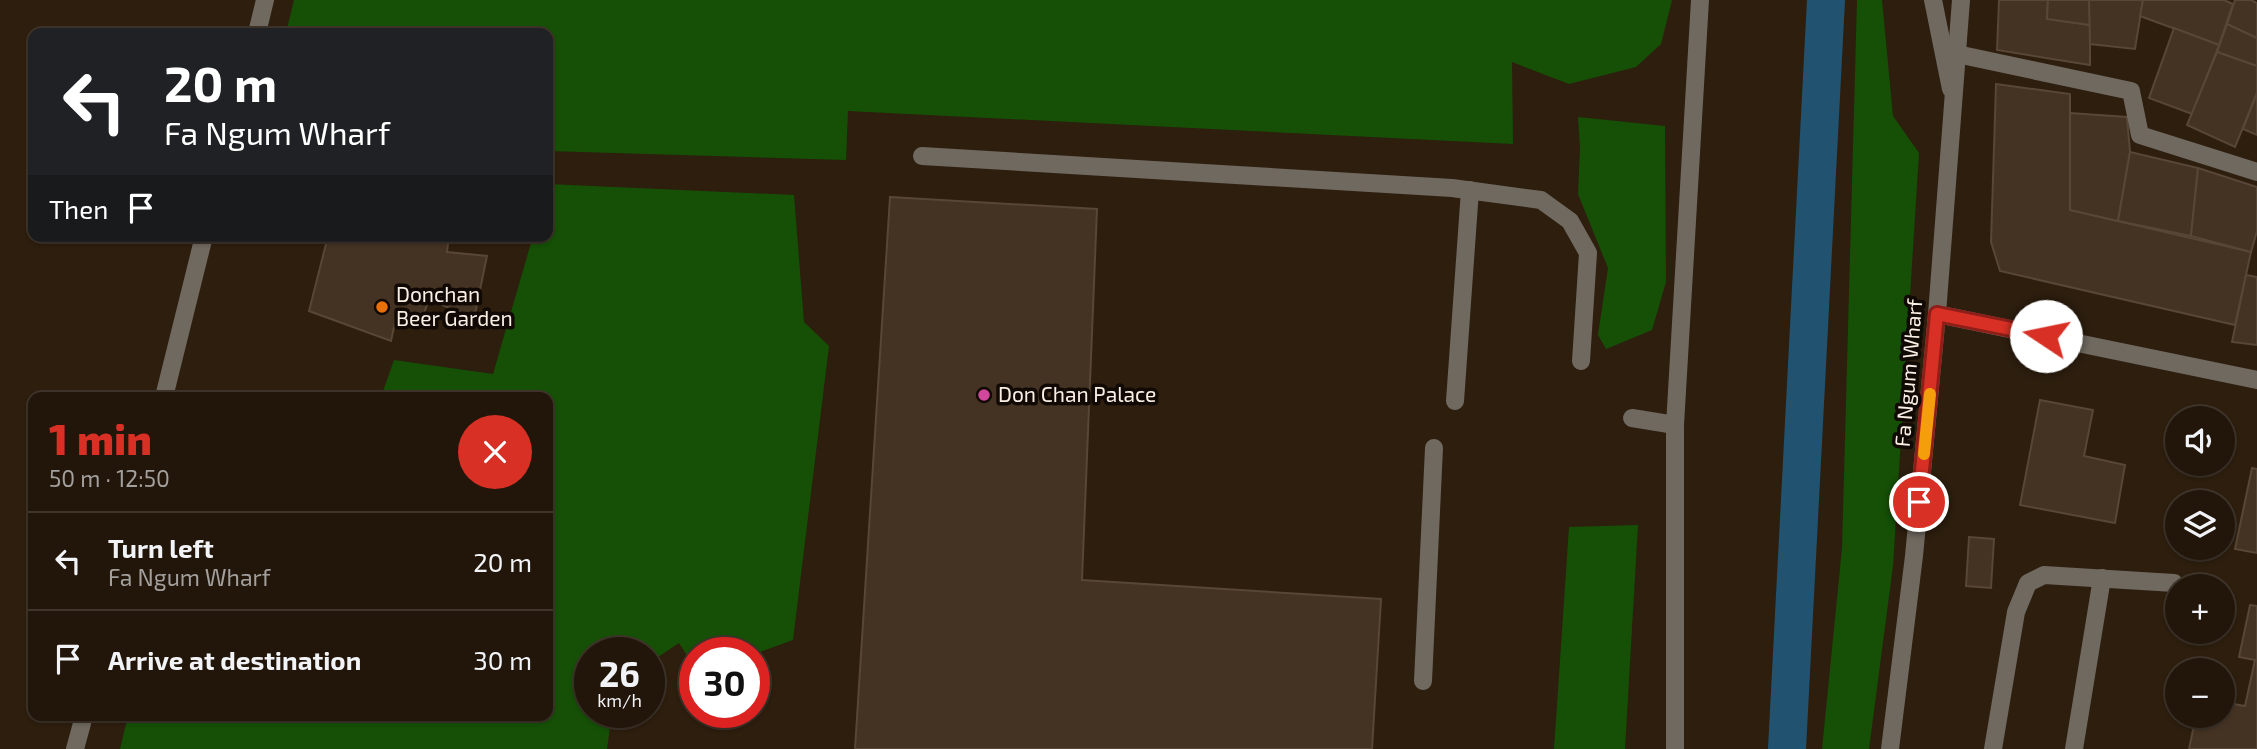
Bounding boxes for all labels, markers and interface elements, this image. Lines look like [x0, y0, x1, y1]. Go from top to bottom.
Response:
text: 20 m [164, 53, 277, 112]
icon: left [49, 56, 140, 147]
text: Fa Ngum Wharf [164, 113, 390, 151]
icon: arrive [122, 189, 160, 227]
text: Then [49, 193, 108, 224]
place label: Donchan Beer Garden [396, 281, 513, 330]
street label: Fa Ngum Wharf [1889, 297, 1927, 448]
marker: Donchan Beer Garden [374, 299, 390, 315]
position arrow [2009, 299, 2083, 373]
place label: Don Chan Palace [998, 381, 1156, 406]
marker: Don Chan Palace [976, 387, 992, 403]
map controls [2165, 406, 2235, 728]
button: sound [2165, 406, 2235, 476]
text: 1 min [49, 413, 152, 463]
button: close [458, 415, 532, 489]
text: 50 m · 12:50 [49, 464, 170, 492]
pin [1889, 472, 1949, 532]
icon: arrive [1900, 483, 1938, 521]
button: layers [2165, 490, 2235, 560]
text: Turn left [108, 532, 214, 563]
icon: left [49, 542, 87, 580]
text: 20 m [473, 546, 532, 577]
text: Fa Ngum Wharf [108, 563, 271, 591]
button: + [2165, 574, 2235, 644]
speed limit sign: 30 [679, 637, 770, 728]
icon: arrive [49, 640, 87, 678]
text: Arrive at destination [108, 644, 361, 675]
text: 30 m [473, 644, 532, 675]
text: 26 [599, 652, 640, 694]
button: − [2165, 658, 2235, 728]
text: km/h [597, 689, 642, 711]

